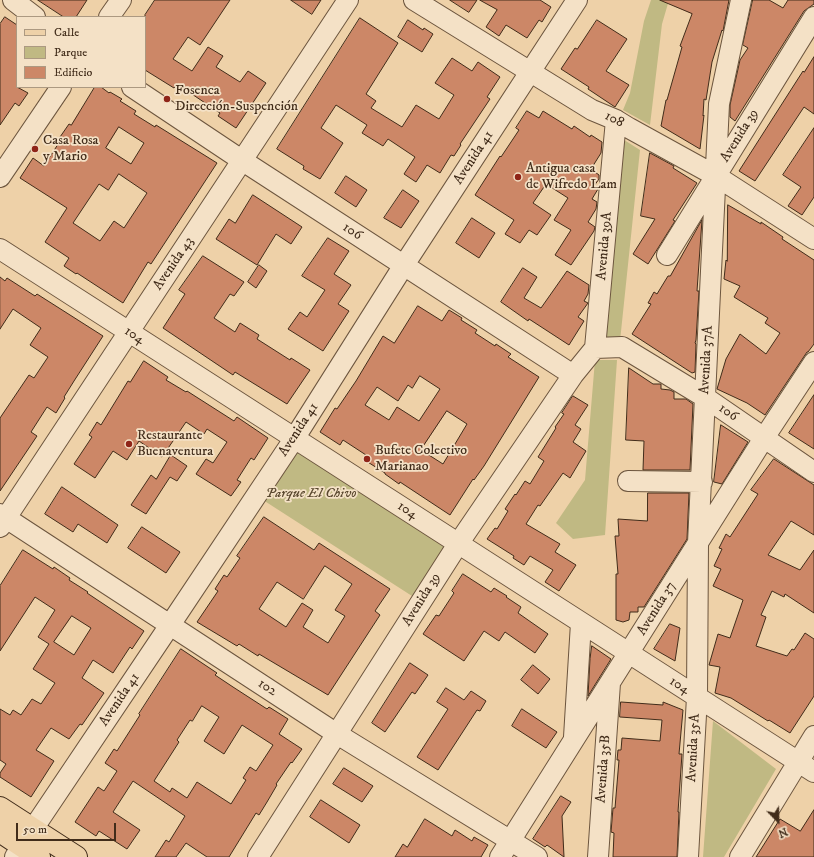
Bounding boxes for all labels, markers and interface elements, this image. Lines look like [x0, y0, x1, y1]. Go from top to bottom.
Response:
legend [16, 16, 146, 88]
text: Calle [54, 25, 79, 40]
text: Parque [54, 45, 87, 60]
text: Edificio [54, 65, 92, 80]
place label: Fosenca Dirección-Suspención [175, 83, 298, 116]
marker: Fosenca Dirección-Suspención [162, 94, 172, 104]
street label: Avenida 39 [717, 106, 763, 166]
street label: 108 [601, 108, 627, 132]
street label: Avenida 41 [450, 128, 498, 188]
place label: Casa Rosa y Mario [43, 133, 99, 166]
marker: Casa Rosa y Mario [30, 144, 40, 154]
place label: Antigua casa de Wifredo Lam [526, 161, 617, 194]
marker: Antigua casa de Wifredo Lam [513, 172, 523, 182]
street label: Avenida 39A [594, 211, 616, 281]
street label: 106 [339, 220, 365, 244]
street label: Avenida 43 [150, 234, 198, 294]
street label: 104 [121, 323, 147, 349]
street label: Avenida 37A [697, 325, 717, 395]
street label: Avenida 41 [275, 400, 323, 460]
street label: 106 [715, 400, 741, 426]
place label: Restaurante Buenaventura [137, 428, 213, 460]
marker: Restaurante Buenaventura [124, 439, 134, 449]
place label: Bufete Colectivo Marianao [375, 443, 467, 476]
marker: Bufete Colectivo Marianao [362, 454, 372, 464]
park label: Parque El Chivo [266, 486, 356, 502]
street label: 104 [394, 498, 420, 524]
street label: Avenida 39 [399, 570, 445, 630]
street label: Avenida 37 [634, 579, 680, 639]
street label: Avenida 41 [96, 670, 144, 730]
street label: 104 [666, 673, 692, 699]
street label: 102 [254, 676, 280, 700]
street label: Avenida 35A [684, 713, 704, 783]
street label: Avenida 35B [593, 734, 615, 804]
north arrow [758, 801, 798, 841]
scale bar [18, 815, 118, 841]
text: 50 m [23, 822, 47, 837]
text: N [776, 824, 790, 840]

